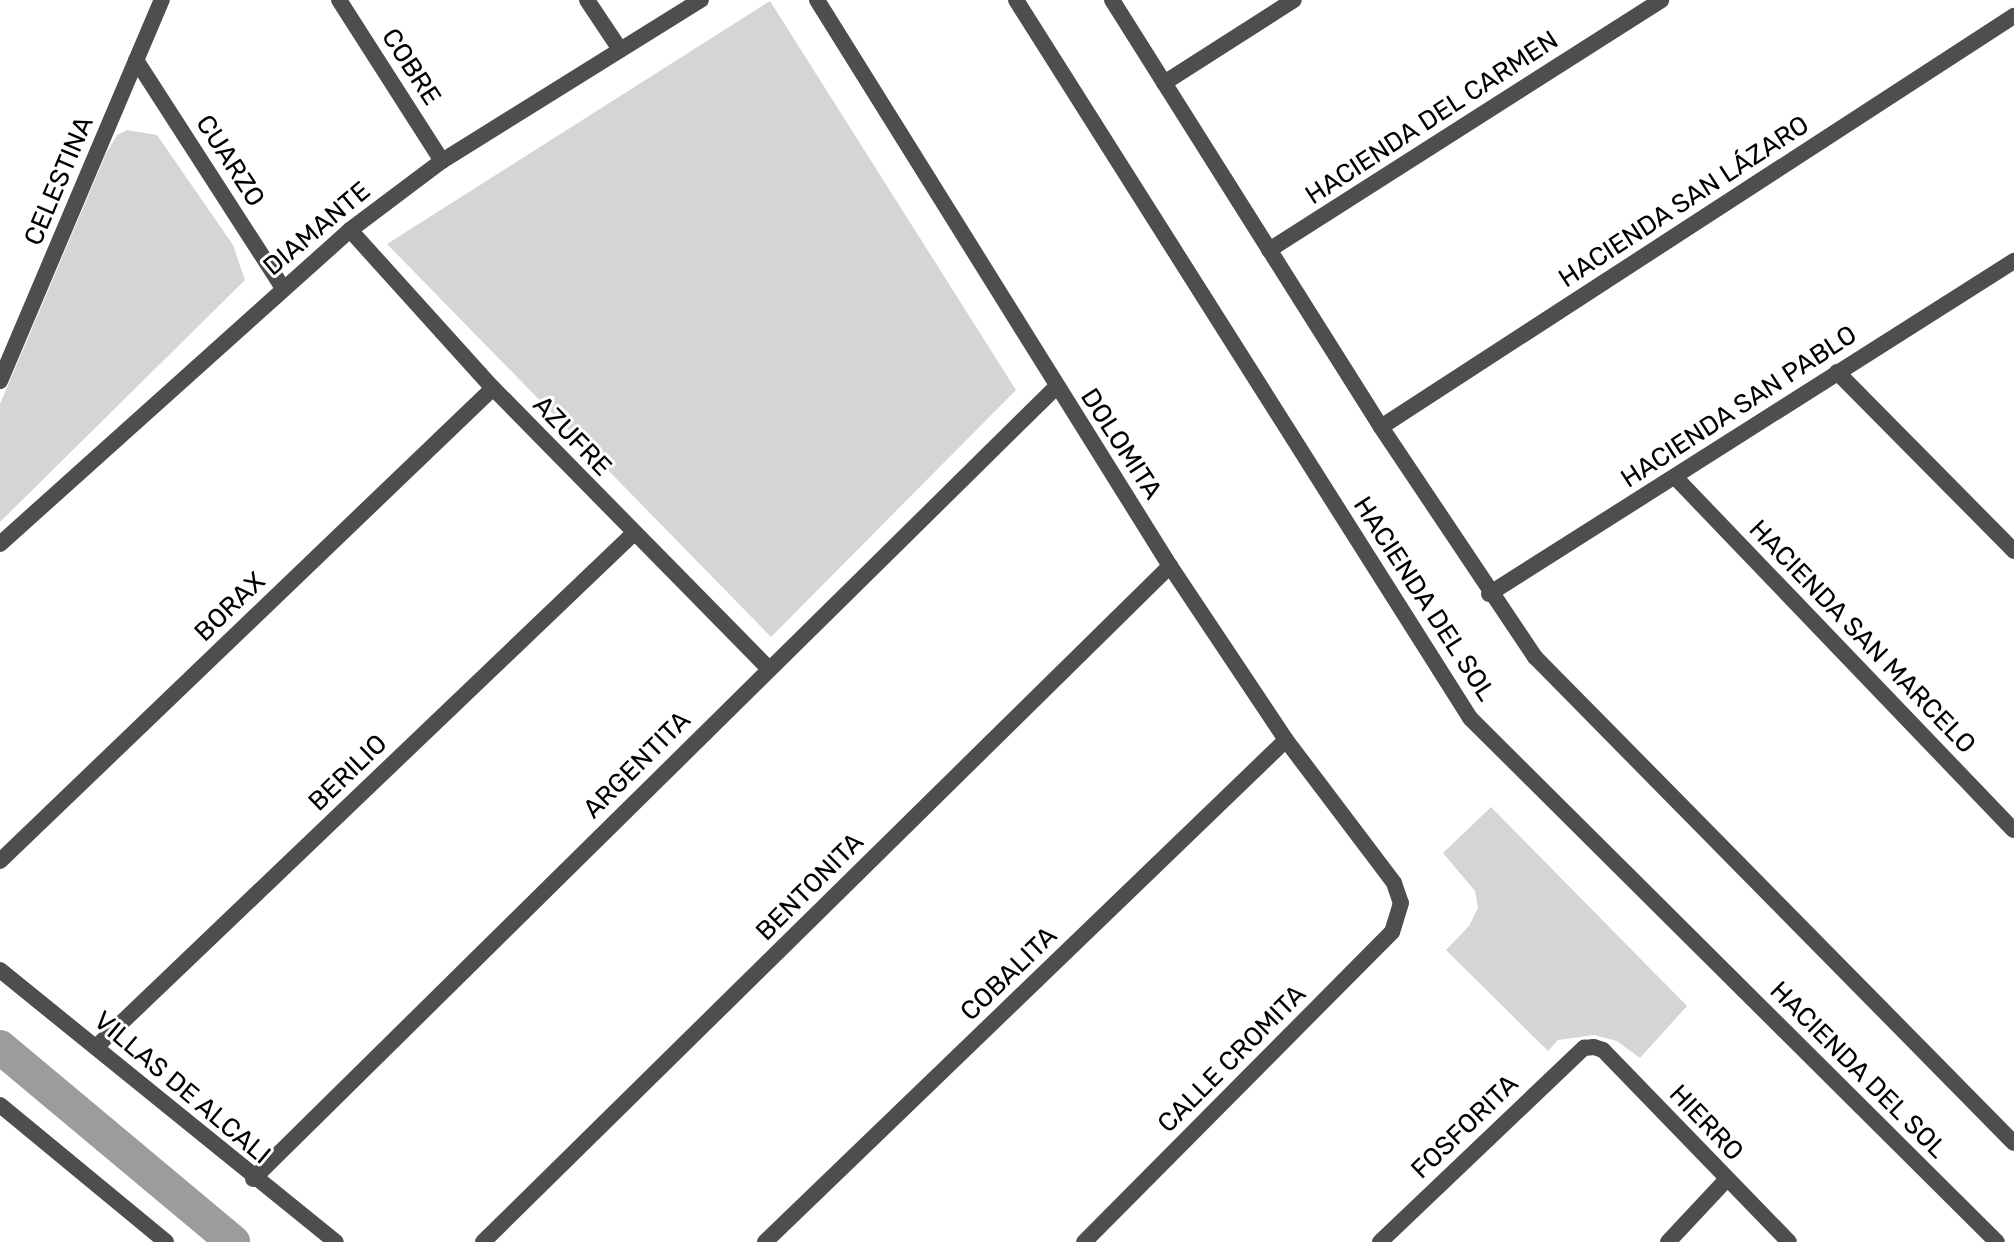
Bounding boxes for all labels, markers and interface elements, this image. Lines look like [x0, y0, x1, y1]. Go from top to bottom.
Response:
street label: COBRE [375, 23, 447, 111]
street label: HACIENDA DEL CARMEN [1299, 24, 1565, 212]
street label: CUARZO [189, 109, 271, 213]
street label: HACIENDA SAN LÁZARO [1553, 109, 1815, 295]
street label: CELESTINA [18, 112, 100, 250]
street label: DIAMANTE [257, 175, 377, 283]
street label: HACIENDA SAN PABLO [1615, 319, 1863, 495]
street label: DOLOMITA [1074, 383, 1168, 505]
street label: AZUFRE [526, 389, 618, 483]
street label: HACIENDA DEL SOL [1346, 491, 1502, 707]
street label: HACIENDA SAN MARCELO [1742, 514, 1982, 760]
street label: BORAX [188, 566, 272, 648]
street label: ARGENTITA [577, 705, 697, 825]
street label: BERILIO [302, 728, 394, 818]
street label: BENTONITA [750, 827, 870, 947]
street label: COBALITA [954, 920, 1064, 1028]
street label: HACIENDA DEL SOL [1763, 975, 1953, 1165]
street label: CALLE CROMITA [1152, 979, 1312, 1139]
street label: VILLAS DE ALCALI [87, 1005, 277, 1171]
street label: FOSFORITA [1405, 1068, 1525, 1186]
street label: HIERRO [1662, 1079, 1750, 1167]

